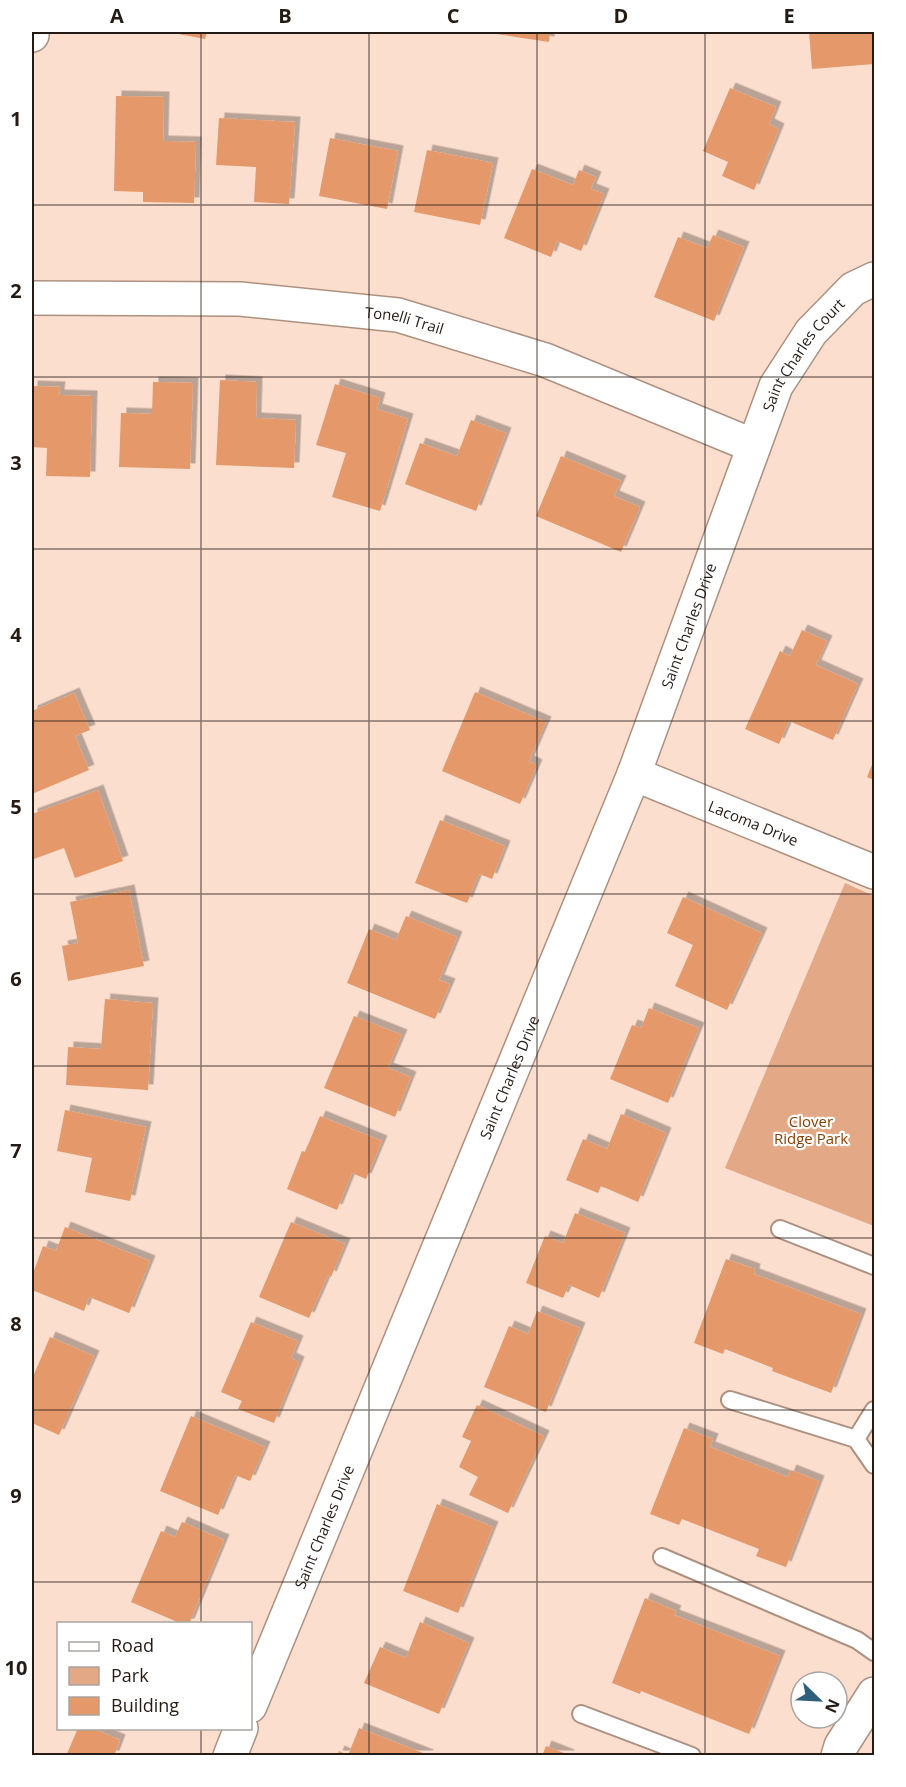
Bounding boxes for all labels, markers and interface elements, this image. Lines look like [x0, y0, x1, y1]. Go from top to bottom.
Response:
text: A [110, 2, 124, 29]
text: B [278, 2, 292, 29]
text: C [447, 2, 460, 29]
text: D [614, 2, 628, 29]
text: E [783, 2, 795, 29]
text: 1 [10, 105, 22, 132]
text: 2 [10, 277, 22, 304]
street label: Saint Charles Court [758, 294, 849, 414]
street label: Tonelli Trail [364, 302, 446, 338]
text: 3 [10, 449, 22, 476]
street label: Saint Charles Drive [656, 560, 720, 691]
text: 4 [10, 621, 22, 648]
text: 5 [10, 793, 22, 820]
street label: Lacoma Drive [706, 795, 801, 850]
text: 6 [10, 965, 22, 992]
street label: Saint Charles Drive [475, 1012, 543, 1142]
park label: Clover Ridge Park [774, 1111, 848, 1148]
text: 7 [10, 1137, 22, 1164]
text: 8 [10, 1310, 22, 1337]
street label: Saint Charles Drive [290, 1462, 358, 1591]
text: 9 [10, 1482, 22, 1509]
legend [57, 1622, 252, 1730]
text: Road [111, 1633, 154, 1657]
text: 10 [5, 1654, 27, 1681]
text: Park [111, 1663, 149, 1687]
north arrow [789, 1670, 849, 1730]
text: Building [111, 1693, 179, 1717]
text: N [820, 1696, 845, 1717]

